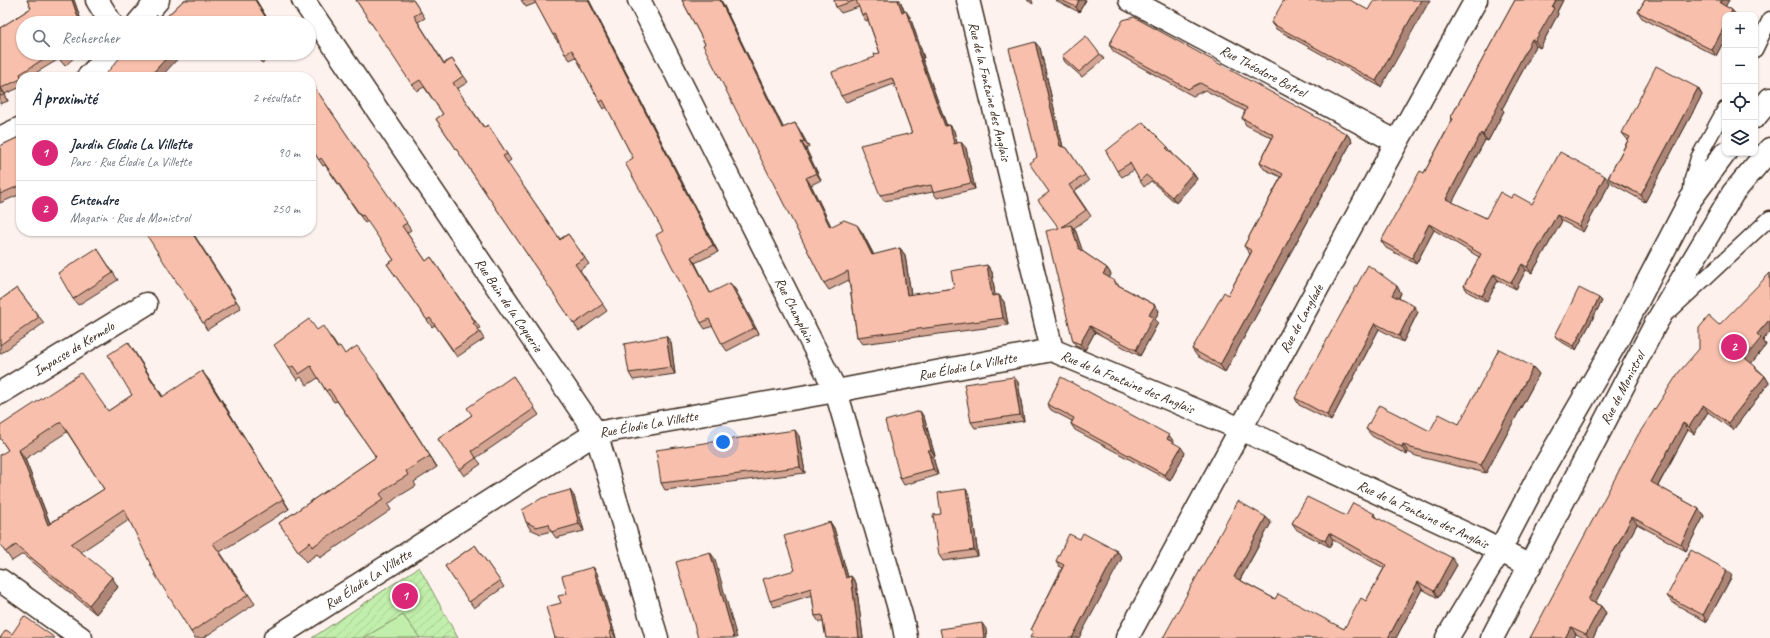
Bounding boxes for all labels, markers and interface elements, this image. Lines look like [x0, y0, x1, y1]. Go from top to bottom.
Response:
map controls [1722, 12, 1758, 156]
button: + [1722, 12, 1758, 48]
search box [16, 16, 316, 60]
street label: Rue de la Fontaine des Anglais [965, 20, 1015, 164]
icon: search [30, 27, 52, 49]
text: Rechercher [62, 29, 120, 48]
street label: Rue Théodore Botrel [1217, 41, 1312, 102]
button: − [1722, 48, 1758, 84]
button: locate [1722, 84, 1758, 120]
text: À proximité [32, 88, 97, 109]
text: 2 résultats [252, 90, 300, 106]
button: layers [1722, 120, 1758, 156]
text: Jardin Elodie La Villette [70, 135, 192, 154]
text: 1 [42, 145, 48, 161]
text: 90 m [278, 145, 300, 161]
text: Parc · Rue Élodie La Villette [70, 154, 191, 170]
text: Entendre [70, 191, 118, 210]
text: 2 [42, 201, 48, 217]
text: 250 m [272, 201, 300, 217]
text: Magasin · Rue de Monistrol [70, 210, 190, 226]
street label: Rue Bain de la Coquerie [472, 255, 548, 356]
street label: Rue Champlain [772, 275, 819, 346]
street label: Rue de Langlade [1276, 280, 1327, 355]
street label: Impasse de Kermelo [30, 317, 118, 379]
pin: 2 [1721, 332, 1747, 362]
street label: Rue de la Fontaine des Anglais [1059, 346, 1198, 417]
street label: Rue de Monistrol [1596, 346, 1649, 427]
street label: Rue Élodie La Villette [917, 348, 1019, 384]
street label: Rue Élodie La Villette [598, 407, 700, 441]
your location [713, 432, 733, 452]
street label: Rue de la Fontaine des Anglais [1355, 476, 1493, 553]
street label: Rue Élodie La Villette [321, 544, 415, 613]
pin: 1 [392, 581, 418, 611]

